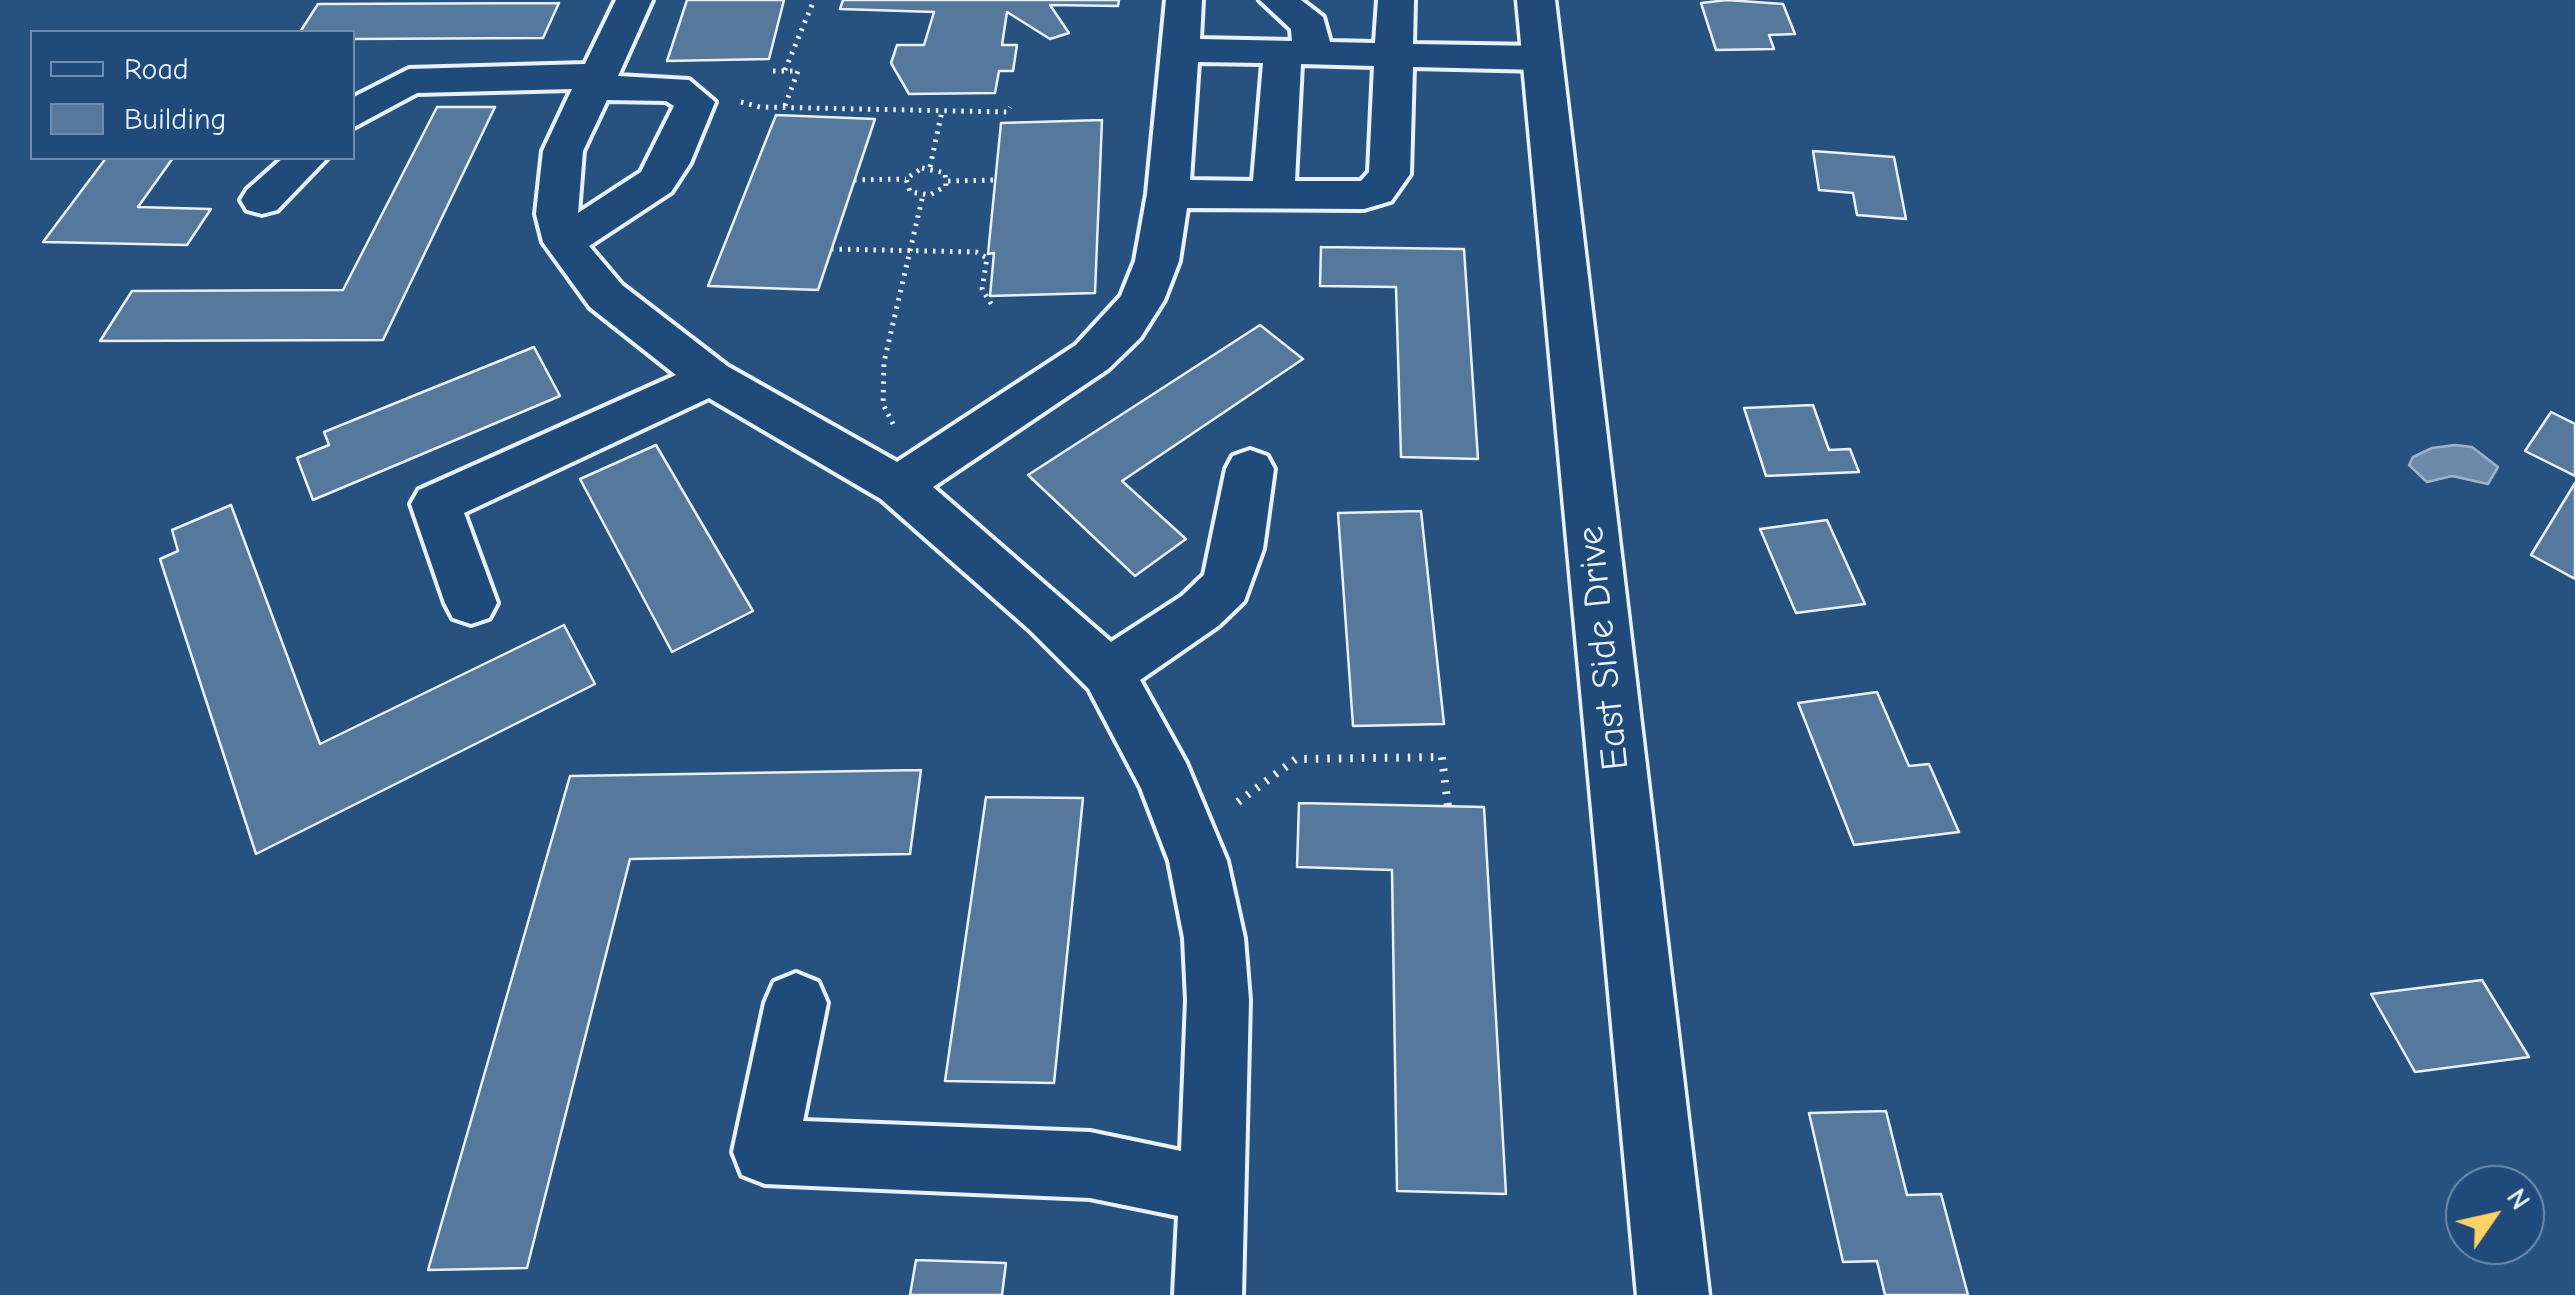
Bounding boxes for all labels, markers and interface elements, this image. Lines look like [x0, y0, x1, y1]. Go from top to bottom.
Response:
legend [30, 30, 355, 160]
text: Road [124, 52, 189, 87]
text: Building [124, 102, 227, 137]
street label: East Side Drive [1569, 524, 1639, 772]
north arrow [2445, 1165, 2545, 1265]
text: N [2500, 1183, 2537, 1216]

